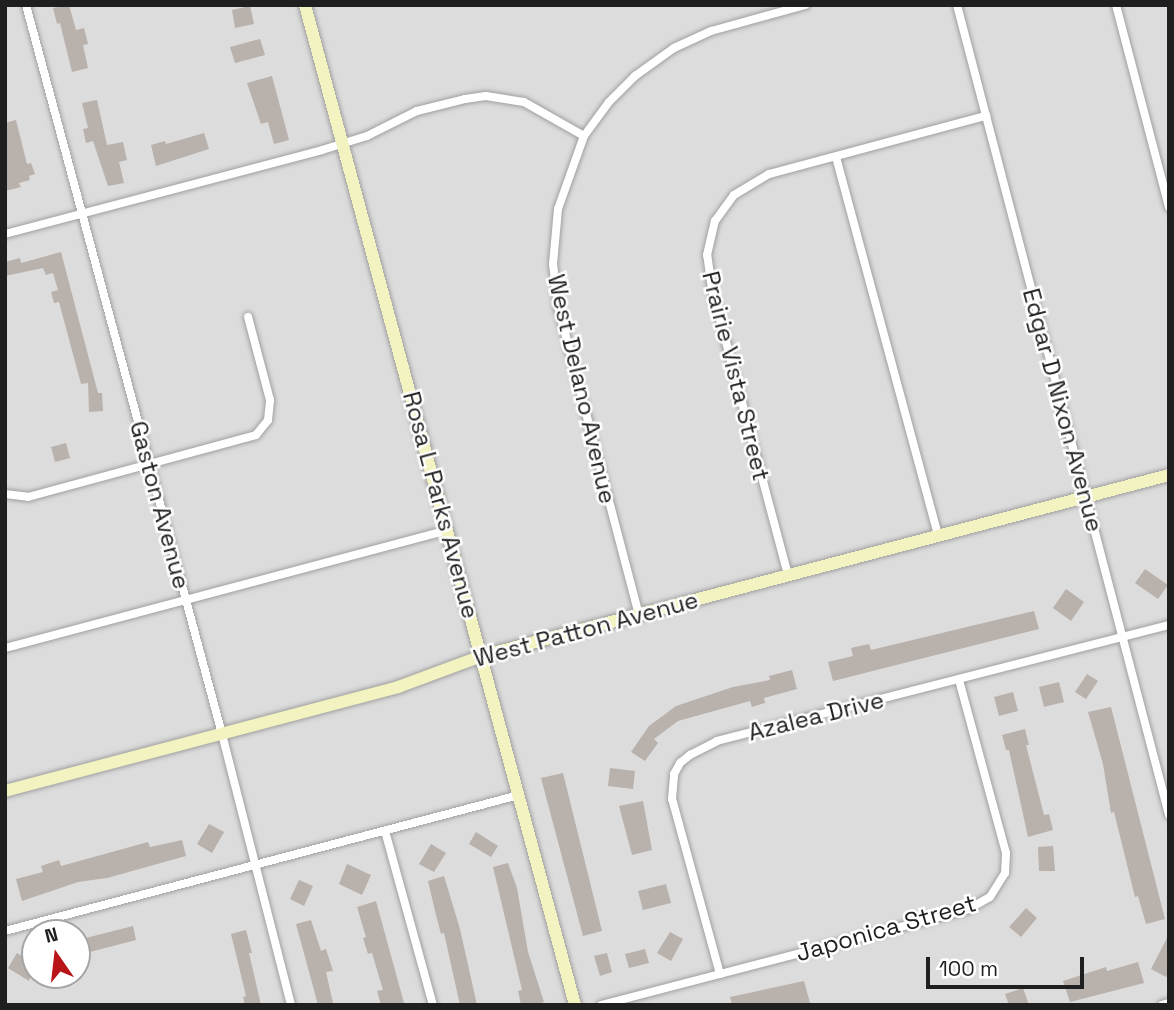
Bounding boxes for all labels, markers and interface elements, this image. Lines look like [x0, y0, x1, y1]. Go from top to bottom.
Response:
street label: Prairie Vista Street [696, 268, 776, 484]
street label: West Delano Avenue [542, 271, 622, 507]
street label: Edgar D Nixon Avenue [1017, 285, 1109, 535]
street label: Rosa L Parks Avenue [397, 388, 485, 622]
street label: Gaston Avenue [124, 418, 196, 592]
street label: West Patton Avenue [470, 585, 702, 673]
street label: Azalea Drive [745, 685, 887, 747]
street label: Japonica Street [793, 889, 979, 967]
north arrow [21, 919, 91, 989]
text: N [42, 921, 60, 949]
scale bar [929, 944, 1086, 988]
text: 100 m [939, 955, 998, 982]

